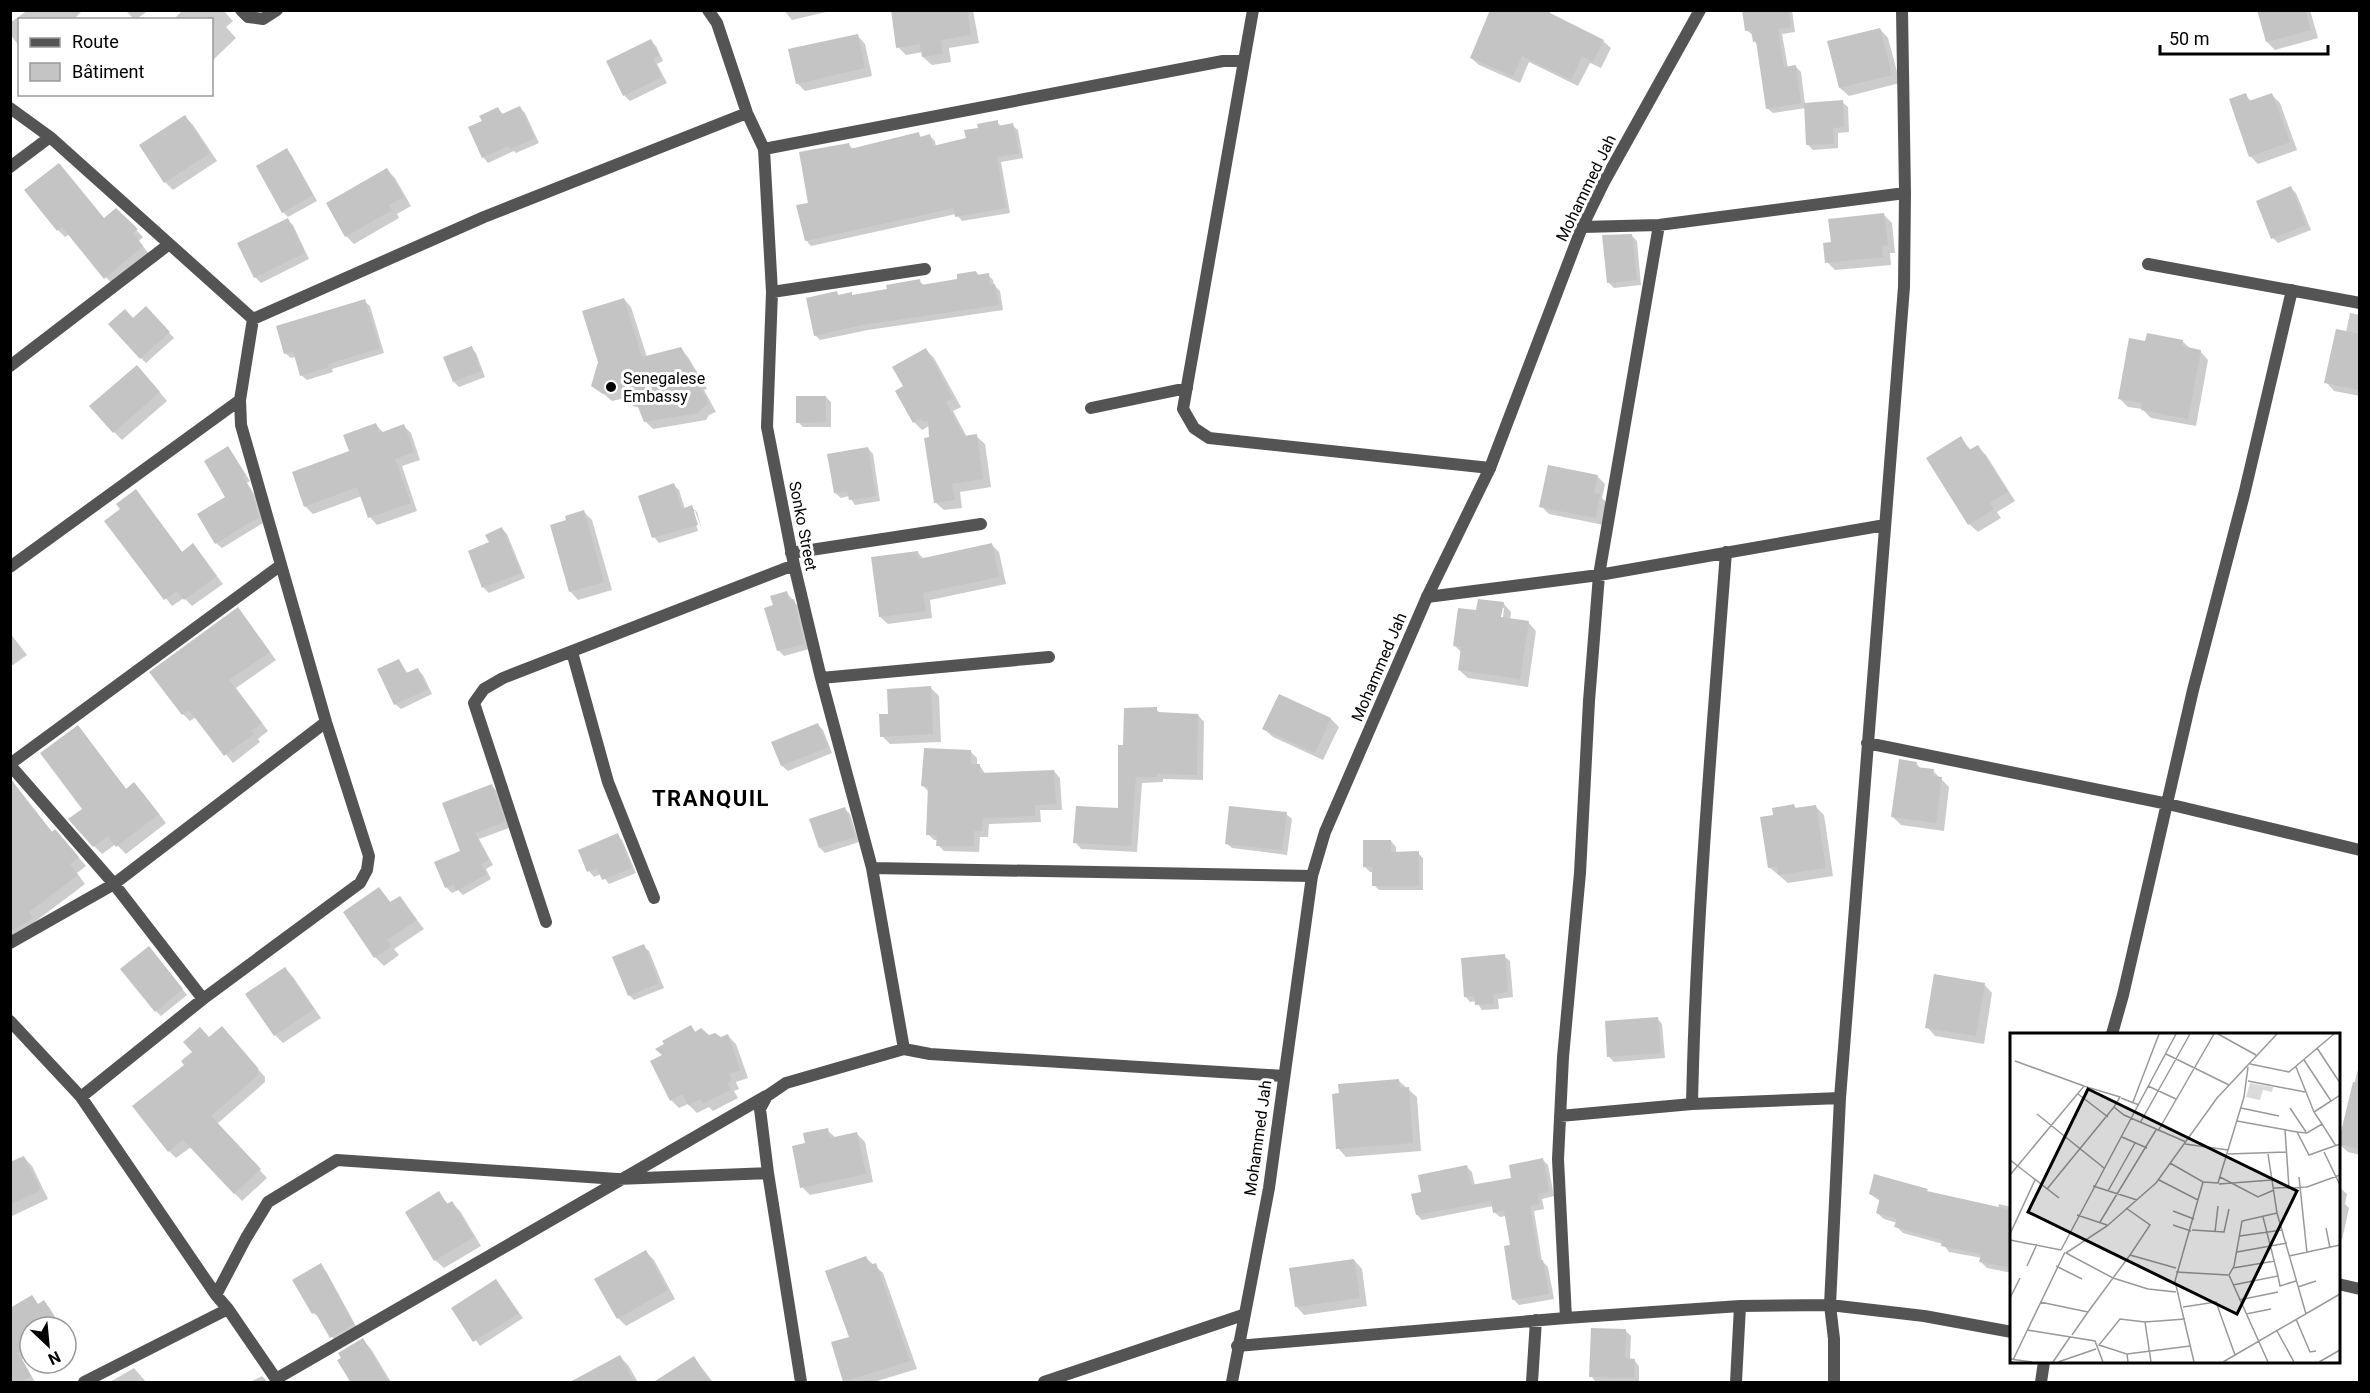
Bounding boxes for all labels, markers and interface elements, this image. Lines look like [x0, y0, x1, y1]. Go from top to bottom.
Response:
legend [18, 18, 213, 96]
scale bar [2160, 18, 2328, 56]
text: 50 m [2169, 28, 2209, 49]
text: Route [72, 31, 119, 52]
text: Bâtiment [72, 61, 145, 82]
street label: Mohammed Jah [1552, 131, 1620, 245]
place label: Senegalese Embassy [623, 369, 705, 406]
marker: Senegalese Embassy [604, 380, 618, 394]
street label: Sonko Street [785, 480, 821, 572]
street label: Mohammed Jah [1347, 610, 1411, 724]
district label: TRANQUIL [652, 786, 770, 811]
inset map [2010, 1033, 2340, 1363]
street label: Mohammed Jah [1240, 1079, 1276, 1197]
north arrow [18, 1315, 78, 1375]
text: N [45, 1347, 64, 1369]

